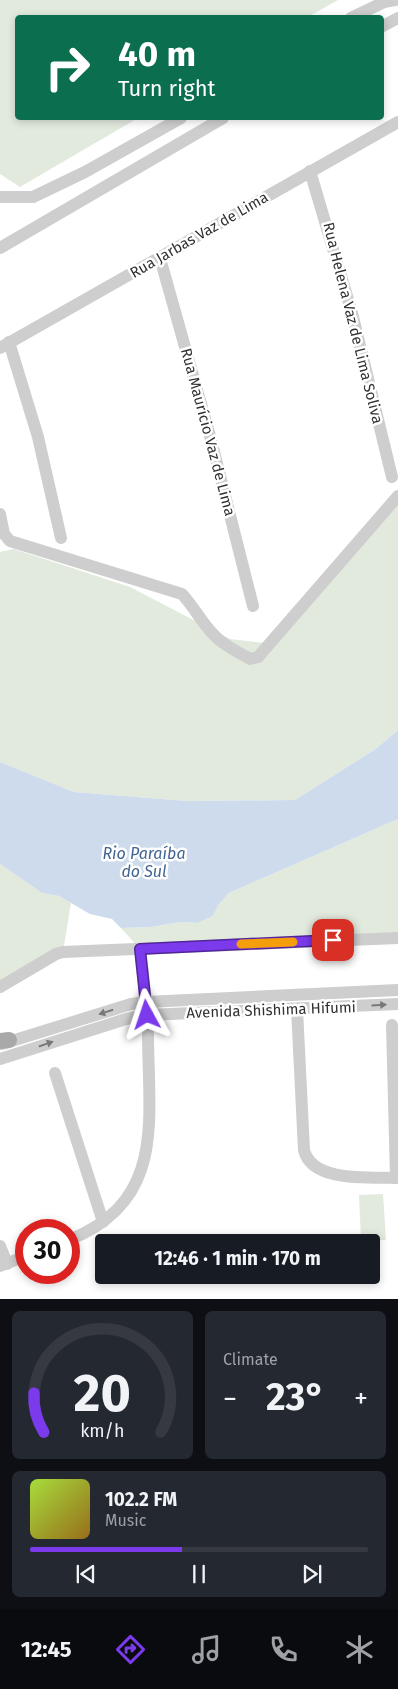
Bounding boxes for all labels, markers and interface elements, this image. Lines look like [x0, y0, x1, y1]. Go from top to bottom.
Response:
text: 40 m [118, 33, 196, 75]
icon: right [35, 35, 100, 100]
text: Turn right [118, 75, 215, 102]
street label: Rua Jarbas Vaz de Lima [127, 188, 271, 282]
street label: Rua Helena Vaz de Lima Soliva [319, 220, 387, 426]
street label: Rua Maurício Vaz de Lima [177, 346, 239, 518]
water label: Rio Paraíba do Sul [102, 844, 186, 881]
pin [312, 919, 354, 961]
icon: arrive [319, 926, 347, 954]
position arrow [120, 988, 172, 1040]
street label: Avenida Shishima Hifumi [186, 998, 356, 1022]
one-way arrow [372, 1001, 388, 1009]
one-way arrow [98, 1008, 113, 1016]
one-way arrow [39, 1040, 54, 1047]
speed limit sign: 30 [15, 1219, 80, 1284]
text: 12:46 · 1 min · 170 m [154, 1247, 321, 1270]
text: Climate [223, 1350, 278, 1369]
text: 20 [74, 1362, 131, 1425]
text: 23° [266, 1374, 325, 1420]
text: − [223, 1382, 237, 1415]
text: + [354, 1382, 368, 1415]
text: km/h [80, 1420, 125, 1442]
text: 102.2 FM [105, 1488, 177, 1511]
text: Music [105, 1511, 146, 1530]
icon: previous [72, 1560, 100, 1588]
icon: pause [185, 1560, 213, 1588]
icon: next [298, 1560, 326, 1588]
icon: directions [113, 1632, 148, 1667]
icon: music [189, 1632, 224, 1667]
icon: phone [266, 1632, 301, 1667]
icon: climate [342, 1632, 377, 1667]
text: 12:45 [21, 1636, 71, 1663]

